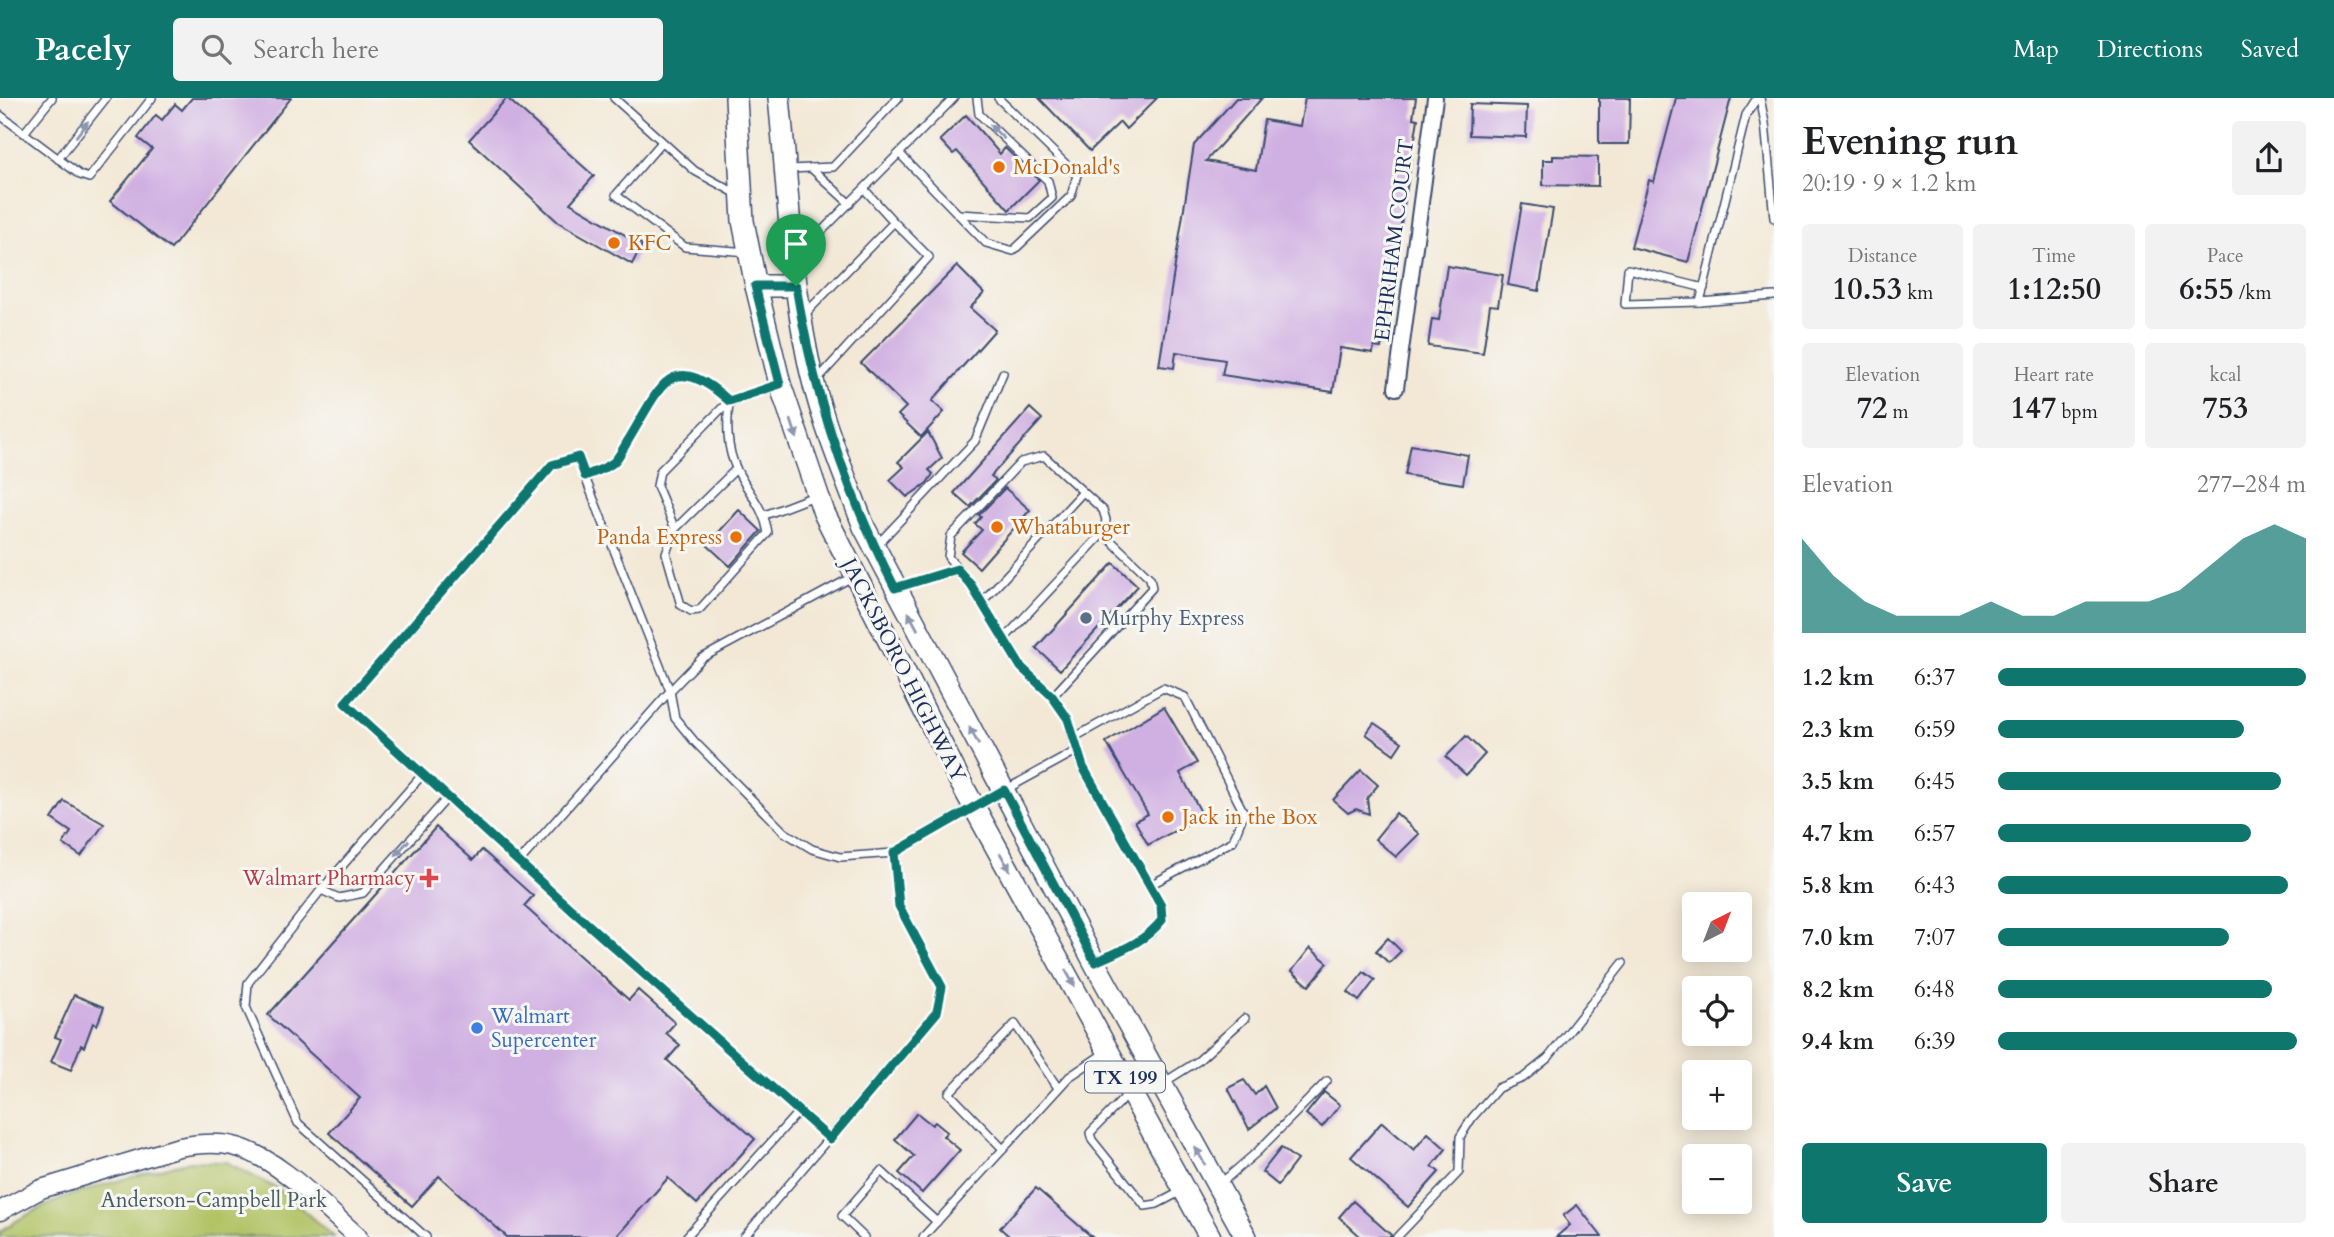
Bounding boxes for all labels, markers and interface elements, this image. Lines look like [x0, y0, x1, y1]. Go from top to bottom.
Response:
search box [173, 18, 663, 81]
text: Pacely [35, 27, 131, 72]
icon: search [197, 30, 235, 68]
text: Search here [253, 32, 379, 67]
text: Map [2013, 33, 2059, 66]
text: Directions [2097, 33, 2203, 66]
text: Saved [2241, 33, 2299, 66]
text: Evening run [1802, 116, 2018, 168]
one-way arrow [74, 120, 89, 138]
button: share [2232, 121, 2306, 195]
one-way arrow [989, 124, 1006, 140]
street label: EPHRIHAM COURT [1368, 137, 1421, 343]
place label: McDonald's [1013, 153, 1120, 182]
marker: McDonald's [991, 159, 1007, 175]
text: 20:19 · 9 × 1.2 km [1802, 168, 1976, 199]
pin [766, 214, 826, 286]
icon: arrive [777, 225, 815, 263]
place label: KFC [628, 229, 672, 258]
marker: KFC [606, 235, 622, 251]
text: Distance [1848, 243, 1917, 269]
text: Time [2032, 243, 2076, 269]
text: Pace [2207, 243, 2244, 269]
text: 10.53 [1832, 269, 1902, 310]
text: 1:12:50 [2007, 269, 2101, 310]
text: 6:55 [2179, 269, 2234, 310]
text: km [1902, 280, 1933, 306]
text: /km [2234, 280, 2271, 306]
text: Elevation [1845, 362, 1920, 388]
text: Heart rate [2014, 362, 2094, 388]
text: kcal [2209, 362, 2241, 388]
text: 72 [1857, 388, 1887, 429]
text: 147 [2010, 388, 2056, 429]
text: 753 [2202, 388, 2248, 429]
text: m [1887, 399, 1909, 425]
text: bpm [2056, 399, 2098, 425]
one-way arrow [790, 419, 800, 440]
text: Elevation [1802, 469, 1893, 500]
text: 277–284 m [2197, 469, 2306, 500]
place label: Whataburger [1010, 513, 1130, 542]
marker: Whataburger [989, 519, 1005, 535]
place label: Panda Express [597, 523, 722, 552]
marker: Panda Express [728, 529, 744, 545]
street label: JACKSBORO HIGHWAY [833, 551, 973, 787]
place label: Murphy Express [1100, 604, 1244, 633]
marker: Murphy Express [1078, 610, 1094, 626]
one-way arrow [907, 611, 919, 631]
text: 1.2 km [1802, 662, 1874, 693]
text: 6:37 [1914, 662, 1955, 693]
text: 2.3 km [1802, 714, 1874, 745]
text: 6:59 [1914, 714, 1955, 745]
one-way arrow [969, 726, 980, 746]
text: 3.5 km [1802, 766, 1874, 797]
text: 6:45 [1914, 766, 1955, 797]
place label: Jack in the Box [1179, 803, 1318, 832]
marker: Jack in the Box [1160, 809, 1176, 825]
text: 4.7 km [1802, 818, 1874, 849]
text: 6:57 [1914, 818, 1955, 849]
one-way arrow [395, 839, 411, 856]
one-way arrow [999, 852, 1011, 871]
place label: Walmart Pharmacy [241, 864, 415, 893]
marker: Walmart Pharmacy [421, 870, 437, 886]
text: 5.8 km [1802, 870, 1874, 901]
text: 6:43 [1914, 870, 1955, 901]
north arrow [1682, 892, 1752, 962]
map controls [1682, 892, 1752, 1214]
text: 7.0 km [1802, 922, 1874, 953]
text: 7:07 [1914, 922, 1955, 953]
one-way arrow [1064, 968, 1076, 988]
text: 8.2 km [1802, 974, 1874, 1005]
text: 6:48 [1914, 974, 1955, 1005]
button: locate [1682, 976, 1752, 1046]
place label: Walmart Supercenter [490, 1002, 597, 1055]
marker: Walmart Supercenter [469, 1020, 485, 1036]
text: 9.4 km [1802, 1026, 1874, 1057]
text: 6:39 [1914, 1026, 1955, 1057]
button: + [1682, 1060, 1752, 1130]
road number: TX 199 [1085, 1062, 1165, 1093]
button: Save [1802, 1143, 2047, 1223]
button: Share [2061, 1143, 2306, 1223]
button: − [1682, 1144, 1752, 1214]
one-way arrow [1194, 1147, 1207, 1166]
park label: Anderson-Campbell Park [101, 1186, 328, 1215]

